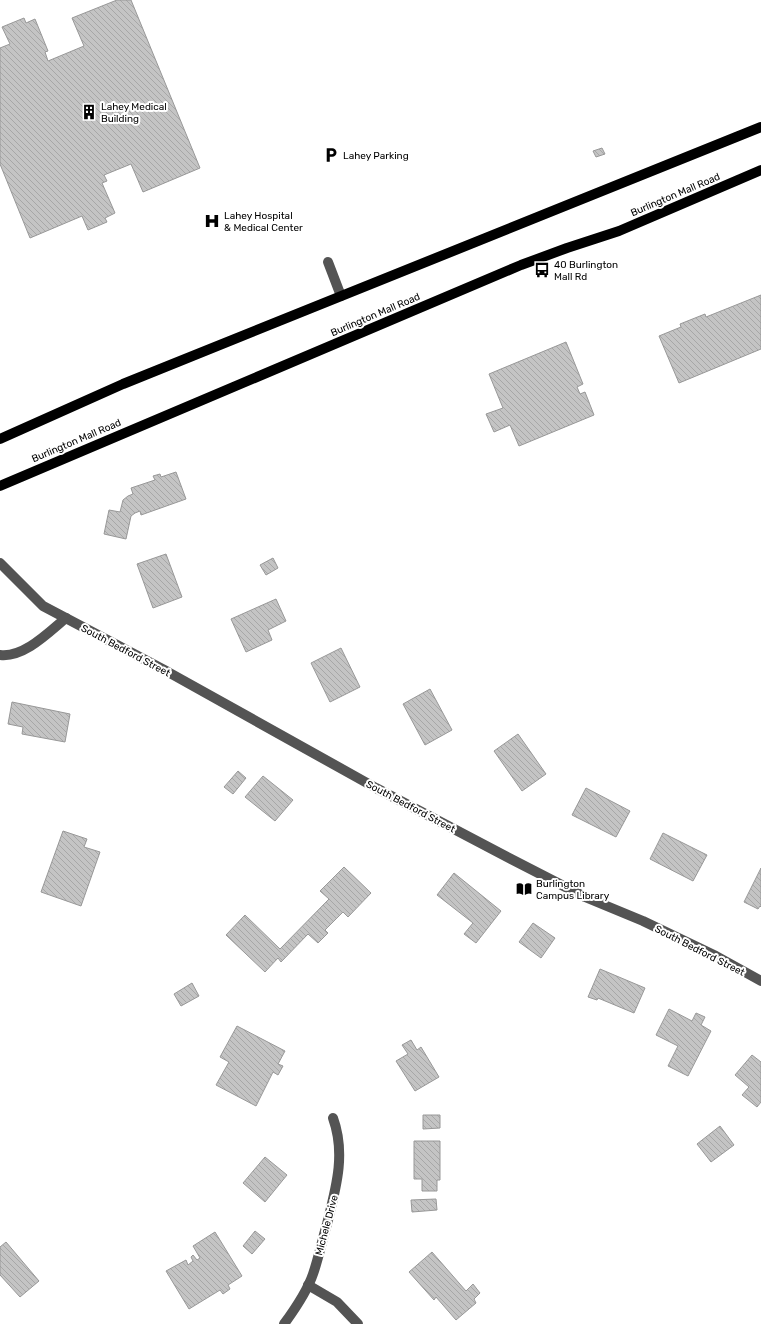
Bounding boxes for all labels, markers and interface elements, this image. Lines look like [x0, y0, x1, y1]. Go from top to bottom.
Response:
place label: Lahey Medical Building [101, 101, 167, 125]
building icon: Lahey Medical Building [80, 103, 98, 121]
parking icon: Lahey Parking [322, 146, 340, 164]
place label: Lahey Parking [343, 150, 409, 162]
street label: Burlington Mall Road [629, 171, 722, 219]
place label: Lahey Hospital & Medical Center [224, 210, 303, 234]
hospital icon: Lahey Hospital & Medical Center [203, 212, 221, 230]
place label: 40 Burlington Mall Rd [554, 259, 618, 283]
bus stop icon: 40 Burlington Mall Rd [533, 261, 551, 279]
street label: Burlington Mall Road [329, 291, 422, 339]
street label: Burlington Mall Road [30, 417, 123, 465]
street label: South Bedford Street [79, 622, 172, 679]
street label: South Bedford Street [364, 778, 457, 835]
place label: Burlington Campus Library [536, 878, 610, 902]
library icon: Burlington Campus Library [515, 880, 533, 898]
street label: South Bedford Street [653, 923, 747, 979]
street label: Michele Drive [313, 1193, 341, 1257]

